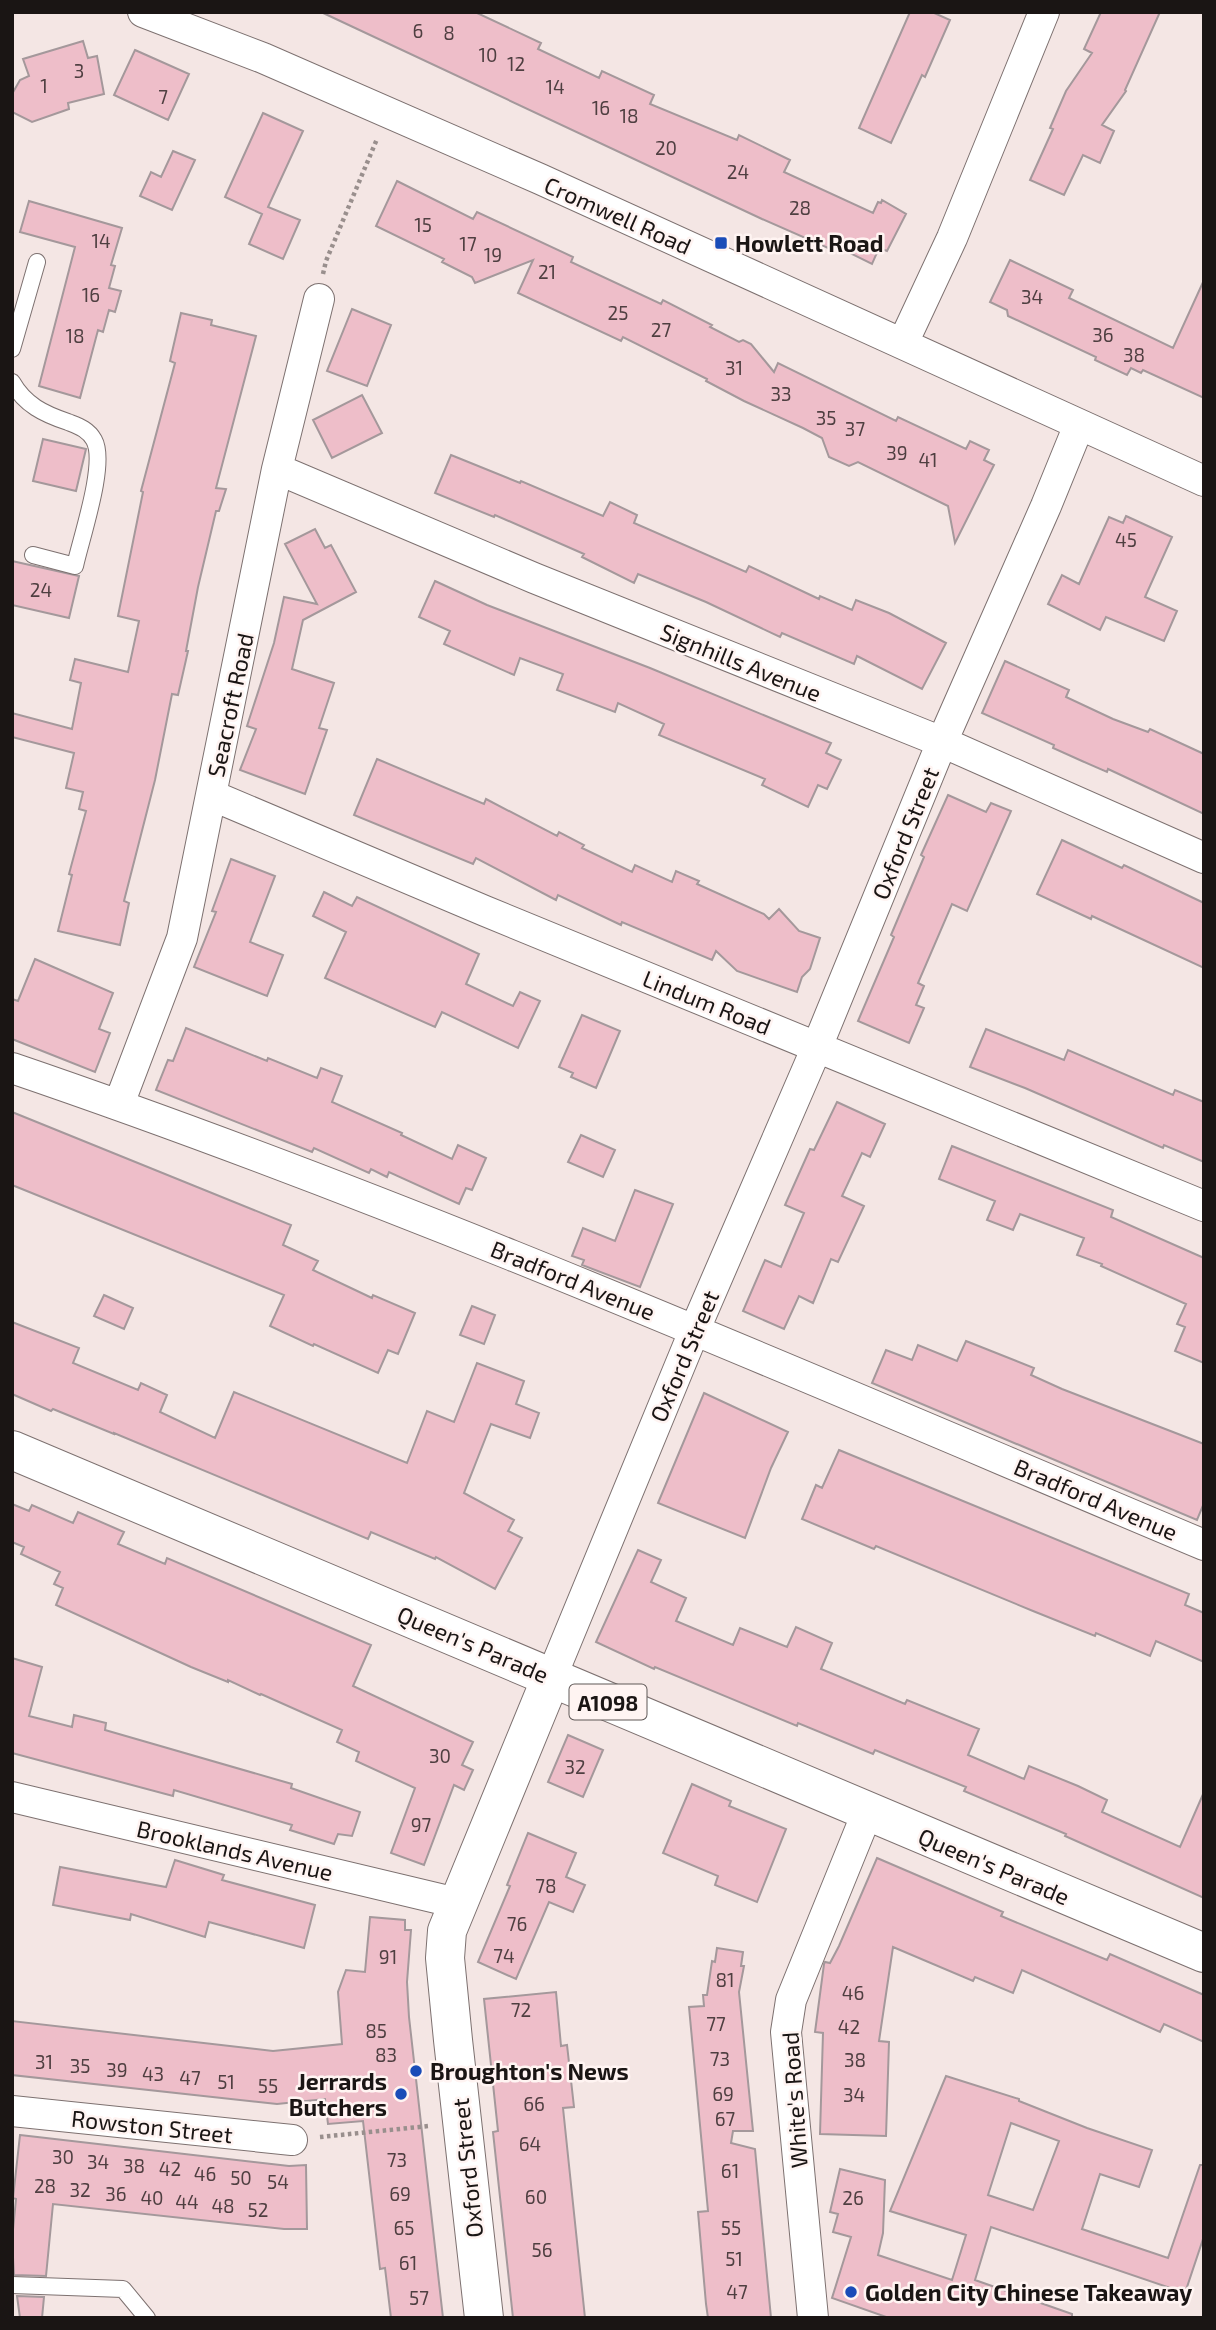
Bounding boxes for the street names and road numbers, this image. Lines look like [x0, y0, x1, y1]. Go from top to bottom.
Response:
street label: Cromwell Road [540, 170, 696, 260]
street label: Signhills Avenue [657, 617, 825, 707]
street label: Seacroft Road [201, 630, 259, 780]
street label: Oxford Street [866, 762, 944, 903]
street label: Lindum Road [639, 964, 775, 1040]
street label: Bradford Avenue [487, 1234, 659, 1326]
street label: Oxford Street [644, 1286, 724, 1426]
street label: Bradford Avenue [1010, 1452, 1182, 1546]
street label: Queen's Parade [393, 1600, 553, 1688]
road number: A1098 [570, 1684, 646, 1720]
street label: Brooklands Avenue [134, 1814, 336, 1886]
street label: Queen's Parade [914, 1822, 1074, 1910]
street label: White's Road [775, 2031, 813, 2169]
street label: Oxford Street [446, 2097, 488, 2239]
street label: Rowston Street [70, 2104, 234, 2148]

